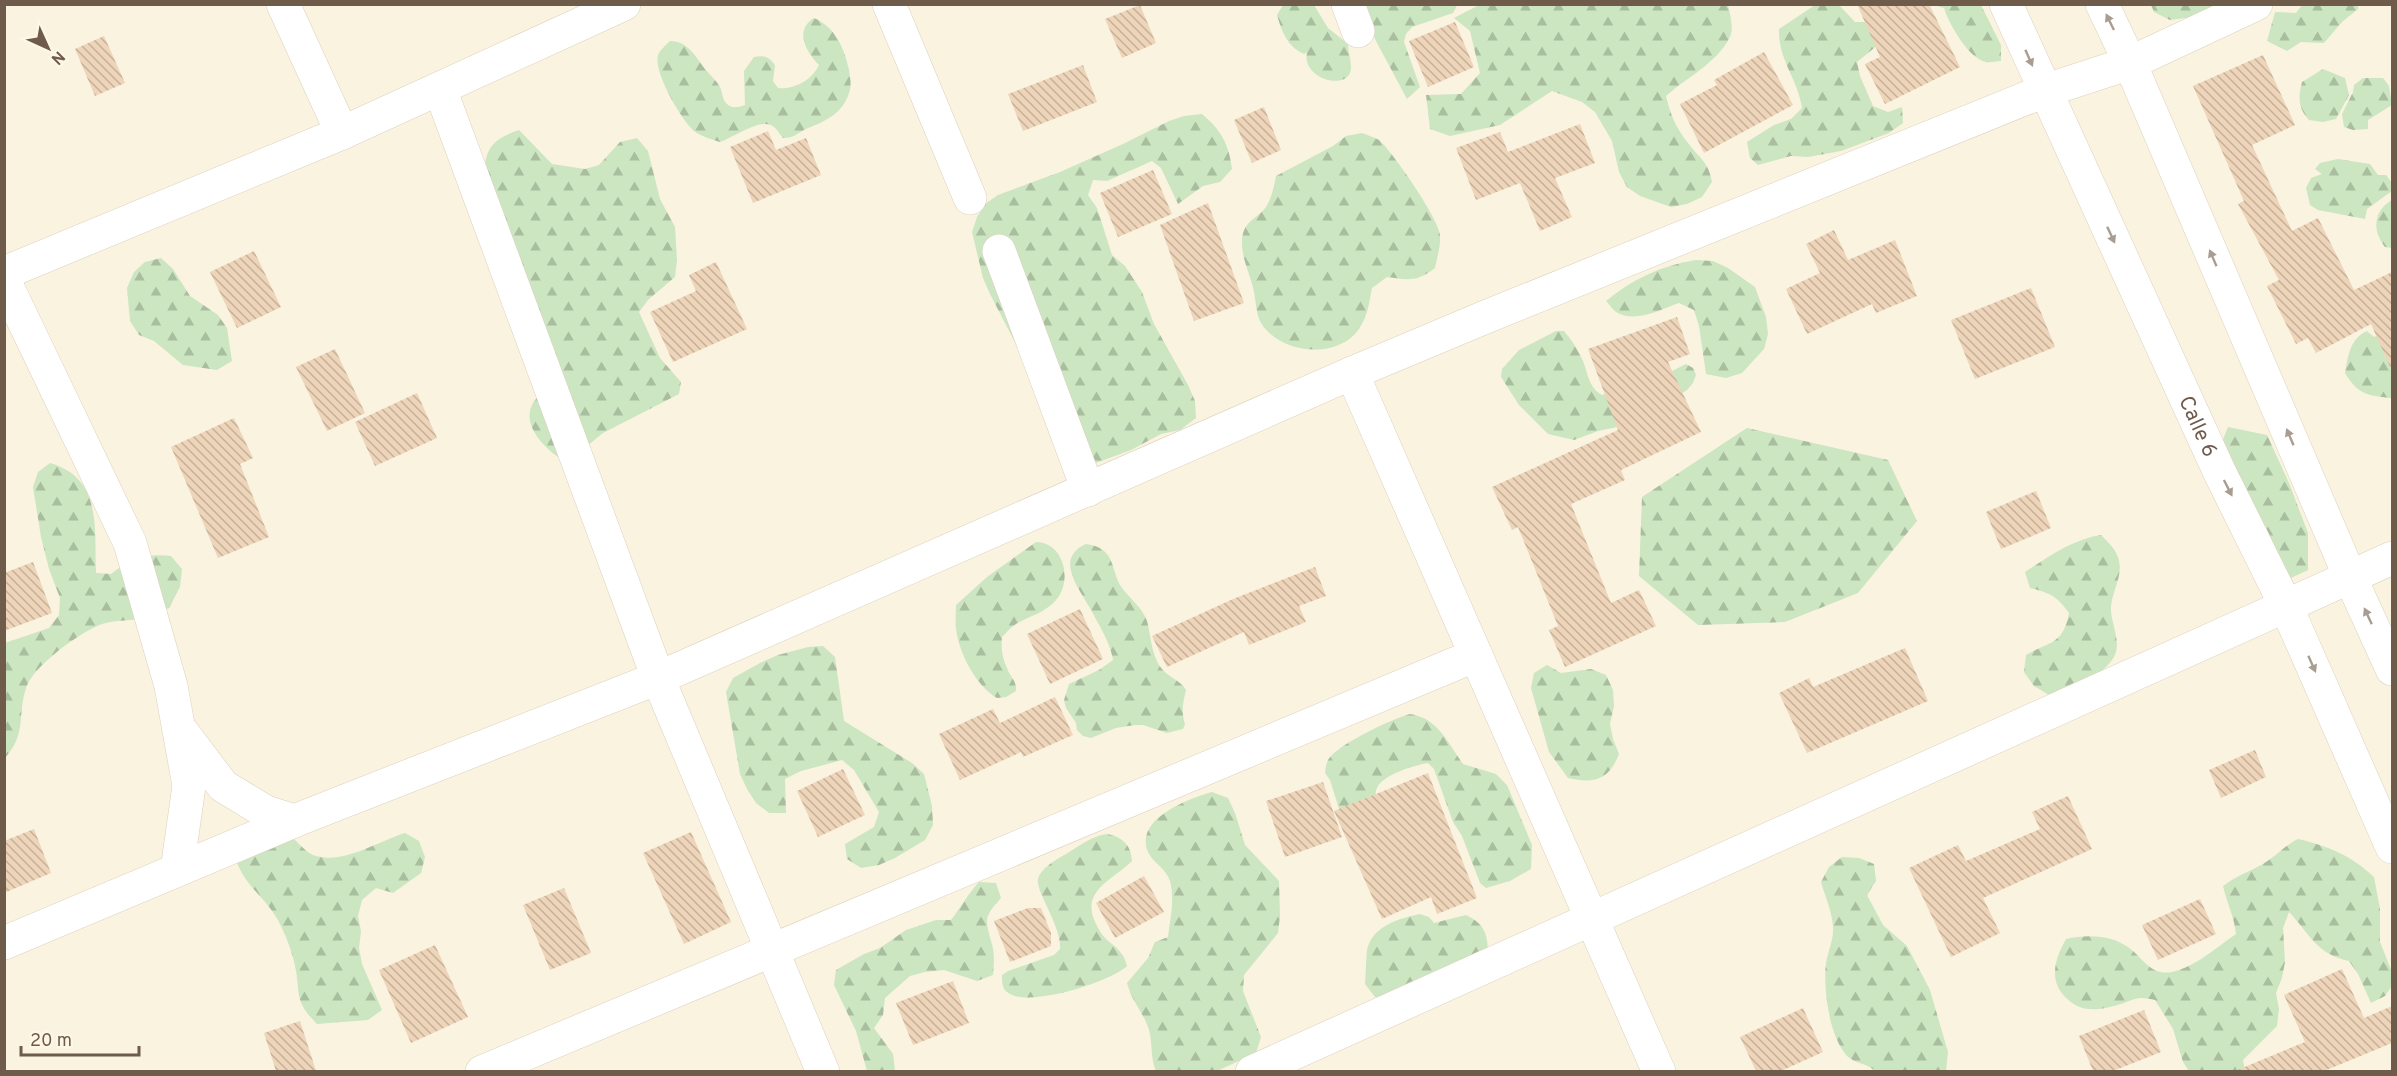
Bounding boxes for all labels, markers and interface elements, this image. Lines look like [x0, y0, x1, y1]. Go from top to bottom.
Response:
one-way arrow [2105, 13, 2115, 30]
north arrow [18, 18, 78, 78]
text: N [46, 46, 68, 68]
one-way arrow [2025, 49, 2035, 67]
one-way arrow [2106, 227, 2115, 244]
one-way arrow [2208, 249, 2218, 267]
street label: Calle 6 [2172, 392, 2223, 462]
one-way arrow [2285, 428, 2295, 446]
one-way arrow [2224, 480, 2233, 497]
one-way arrow [2364, 607, 2373, 624]
one-way arrow [2307, 656, 2316, 673]
scale bar [21, 1019, 140, 1057]
text: 20 m [30, 1030, 72, 1053]

